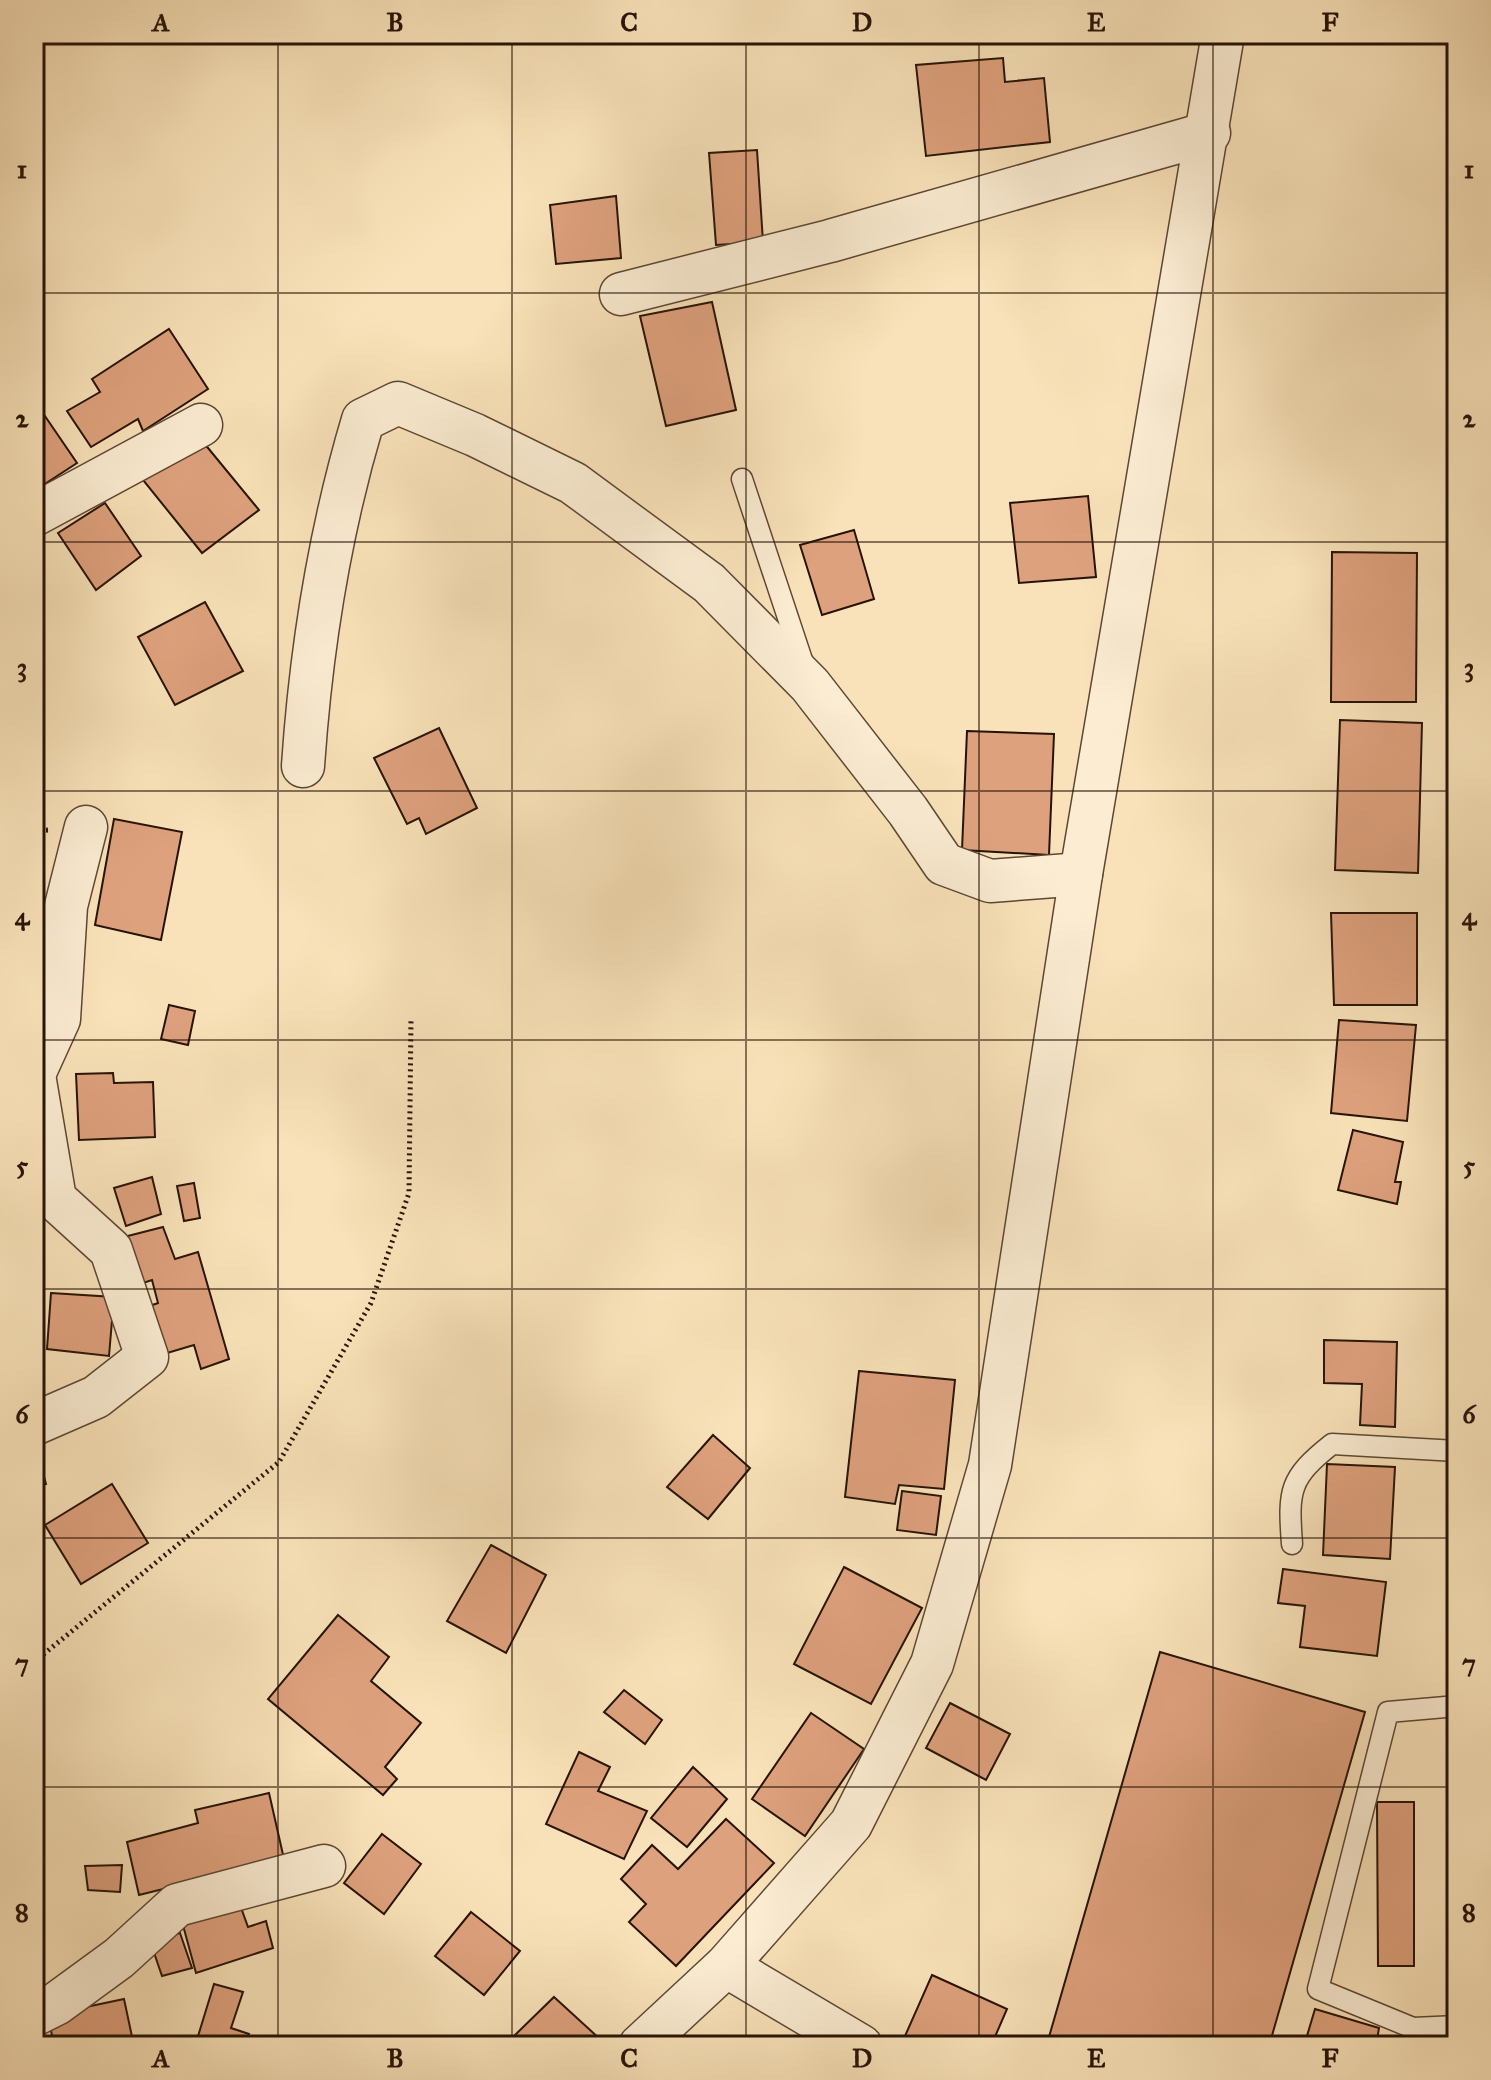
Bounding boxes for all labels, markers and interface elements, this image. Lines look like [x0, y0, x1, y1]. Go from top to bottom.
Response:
text: A [150, 6, 170, 38]
text: B [386, 6, 404, 38]
text: C [620, 6, 638, 38]
text: D [852, 6, 872, 38]
text: E [1087, 6, 1106, 38]
text: F [1322, 6, 1339, 38]
text: 1 [17, 153, 27, 185]
text: 1 [1464, 153, 1474, 185]
text: 2 [16, 402, 30, 434]
text: 2 [1463, 402, 1477, 434]
text: 3 [17, 651, 27, 683]
text: 3 [1464, 651, 1474, 683]
text: 4 [15, 900, 31, 932]
text: 4 [1462, 900, 1478, 932]
text: 5 [16, 1149, 29, 1181]
text: 5 [1463, 1149, 1476, 1181]
text: 6 [15, 1398, 30, 1430]
text: 6 [1462, 1398, 1477, 1430]
text: 7 [15, 1647, 29, 1679]
text: 7 [1462, 1647, 1476, 1679]
text: 8 [15, 1896, 29, 1928]
text: 8 [1462, 1896, 1476, 1928]
text: A [150, 2042, 170, 2074]
text: B [386, 2042, 404, 2074]
text: C [620, 2042, 638, 2074]
text: D [852, 2042, 872, 2074]
text: E [1087, 2042, 1106, 2074]
text: F [1322, 2042, 1339, 2074]

